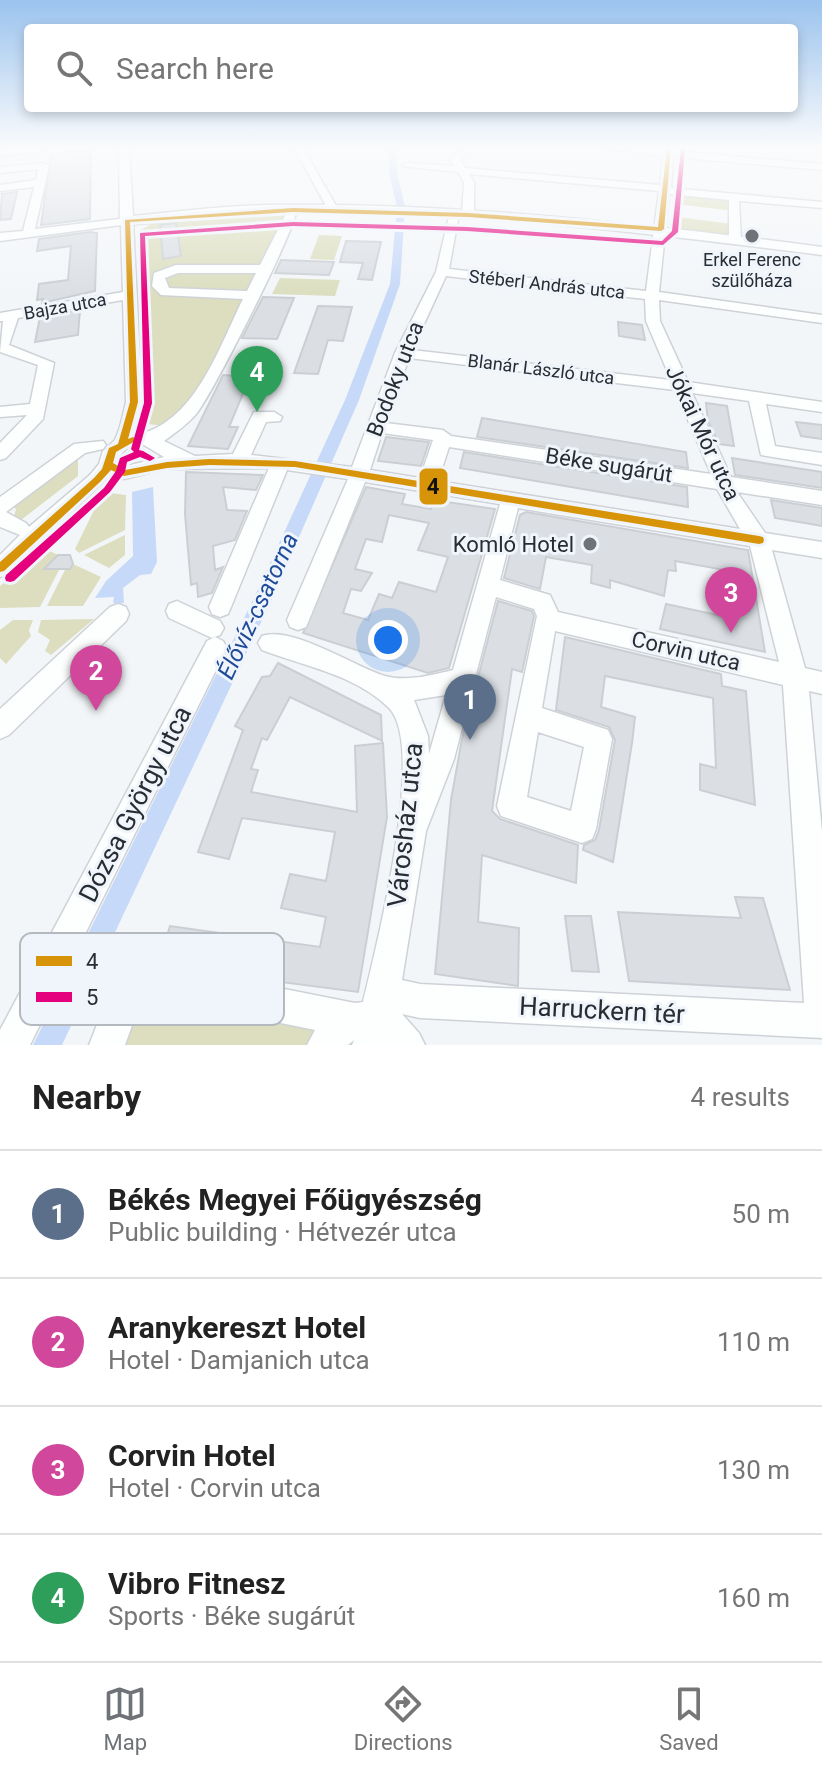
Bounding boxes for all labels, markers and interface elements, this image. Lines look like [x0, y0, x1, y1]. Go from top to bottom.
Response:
search box [24, 24, 798, 112]
icon: search [52, 46, 96, 90]
text: Search here [116, 51, 274, 86]
marker: Erkel Ferenc szülőháza [743, 227, 761, 245]
place label: Erkel Ferenc szülőháza [703, 249, 801, 291]
street label: Stéberl András utca [468, 265, 626, 303]
street label: Bajza utca [22, 288, 108, 324]
street label: Bodoky utca [362, 318, 428, 440]
pin: 4 [231, 346, 283, 412]
street label: Blanár László utca [467, 350, 615, 388]
street label: Jókai Mór utca [661, 362, 745, 504]
street label: Béke sugárút [544, 443, 674, 487]
line badge: 4 [418, 467, 449, 506]
text: 4 [427, 474, 440, 499]
water label: Élővíz-csatorna [212, 528, 304, 684]
place label: Komló Hotel [453, 532, 574, 557]
marker: Komló Hotel [581, 535, 599, 553]
pin: 3 [705, 567, 757, 633]
your location [368, 620, 408, 660]
street label: Corvin utca [629, 626, 743, 676]
pin: 2 [70, 645, 122, 711]
pin: 1 [444, 674, 496, 740]
street label: Dózsa György utca [73, 701, 197, 907]
street label: Városház utca [381, 741, 429, 909]
legend [20, 933, 284, 1025]
text: 4 [86, 949, 98, 974]
text: 5 [86, 985, 98, 1010]
street label: Harruckern tér [518, 991, 686, 1029]
text: Nearby [32, 1077, 141, 1117]
text: 4 results [691, 1082, 790, 1112]
text: Békés Megyei Főügyészség [108, 1182, 482, 1217]
text: 1 [51, 1199, 65, 1229]
text: 50 m [732, 1199, 790, 1229]
text: Public building · Hétvezér utca [108, 1217, 457, 1247]
text: Aranykereszt Hotel [108, 1310, 366, 1345]
text: 2 [51, 1327, 65, 1357]
text: 110 m [717, 1327, 790, 1357]
text: Hotel · Damjanich utca [108, 1345, 370, 1375]
text: Corvin Hotel [108, 1438, 276, 1473]
text: 3 [51, 1455, 65, 1485]
text: 130 m [717, 1455, 790, 1485]
text: Hotel · Corvin utca [108, 1473, 321, 1503]
text: Vibro Fitnesz [108, 1566, 286, 1601]
text: 4 [51, 1583, 65, 1613]
text: 160 m [717, 1583, 790, 1613]
text: Sports · Béke sugárút [108, 1601, 355, 1631]
tab: Map [103, 1682, 147, 1755]
tab: Directions [354, 1682, 453, 1755]
tab: Saved [659, 1682, 719, 1755]

